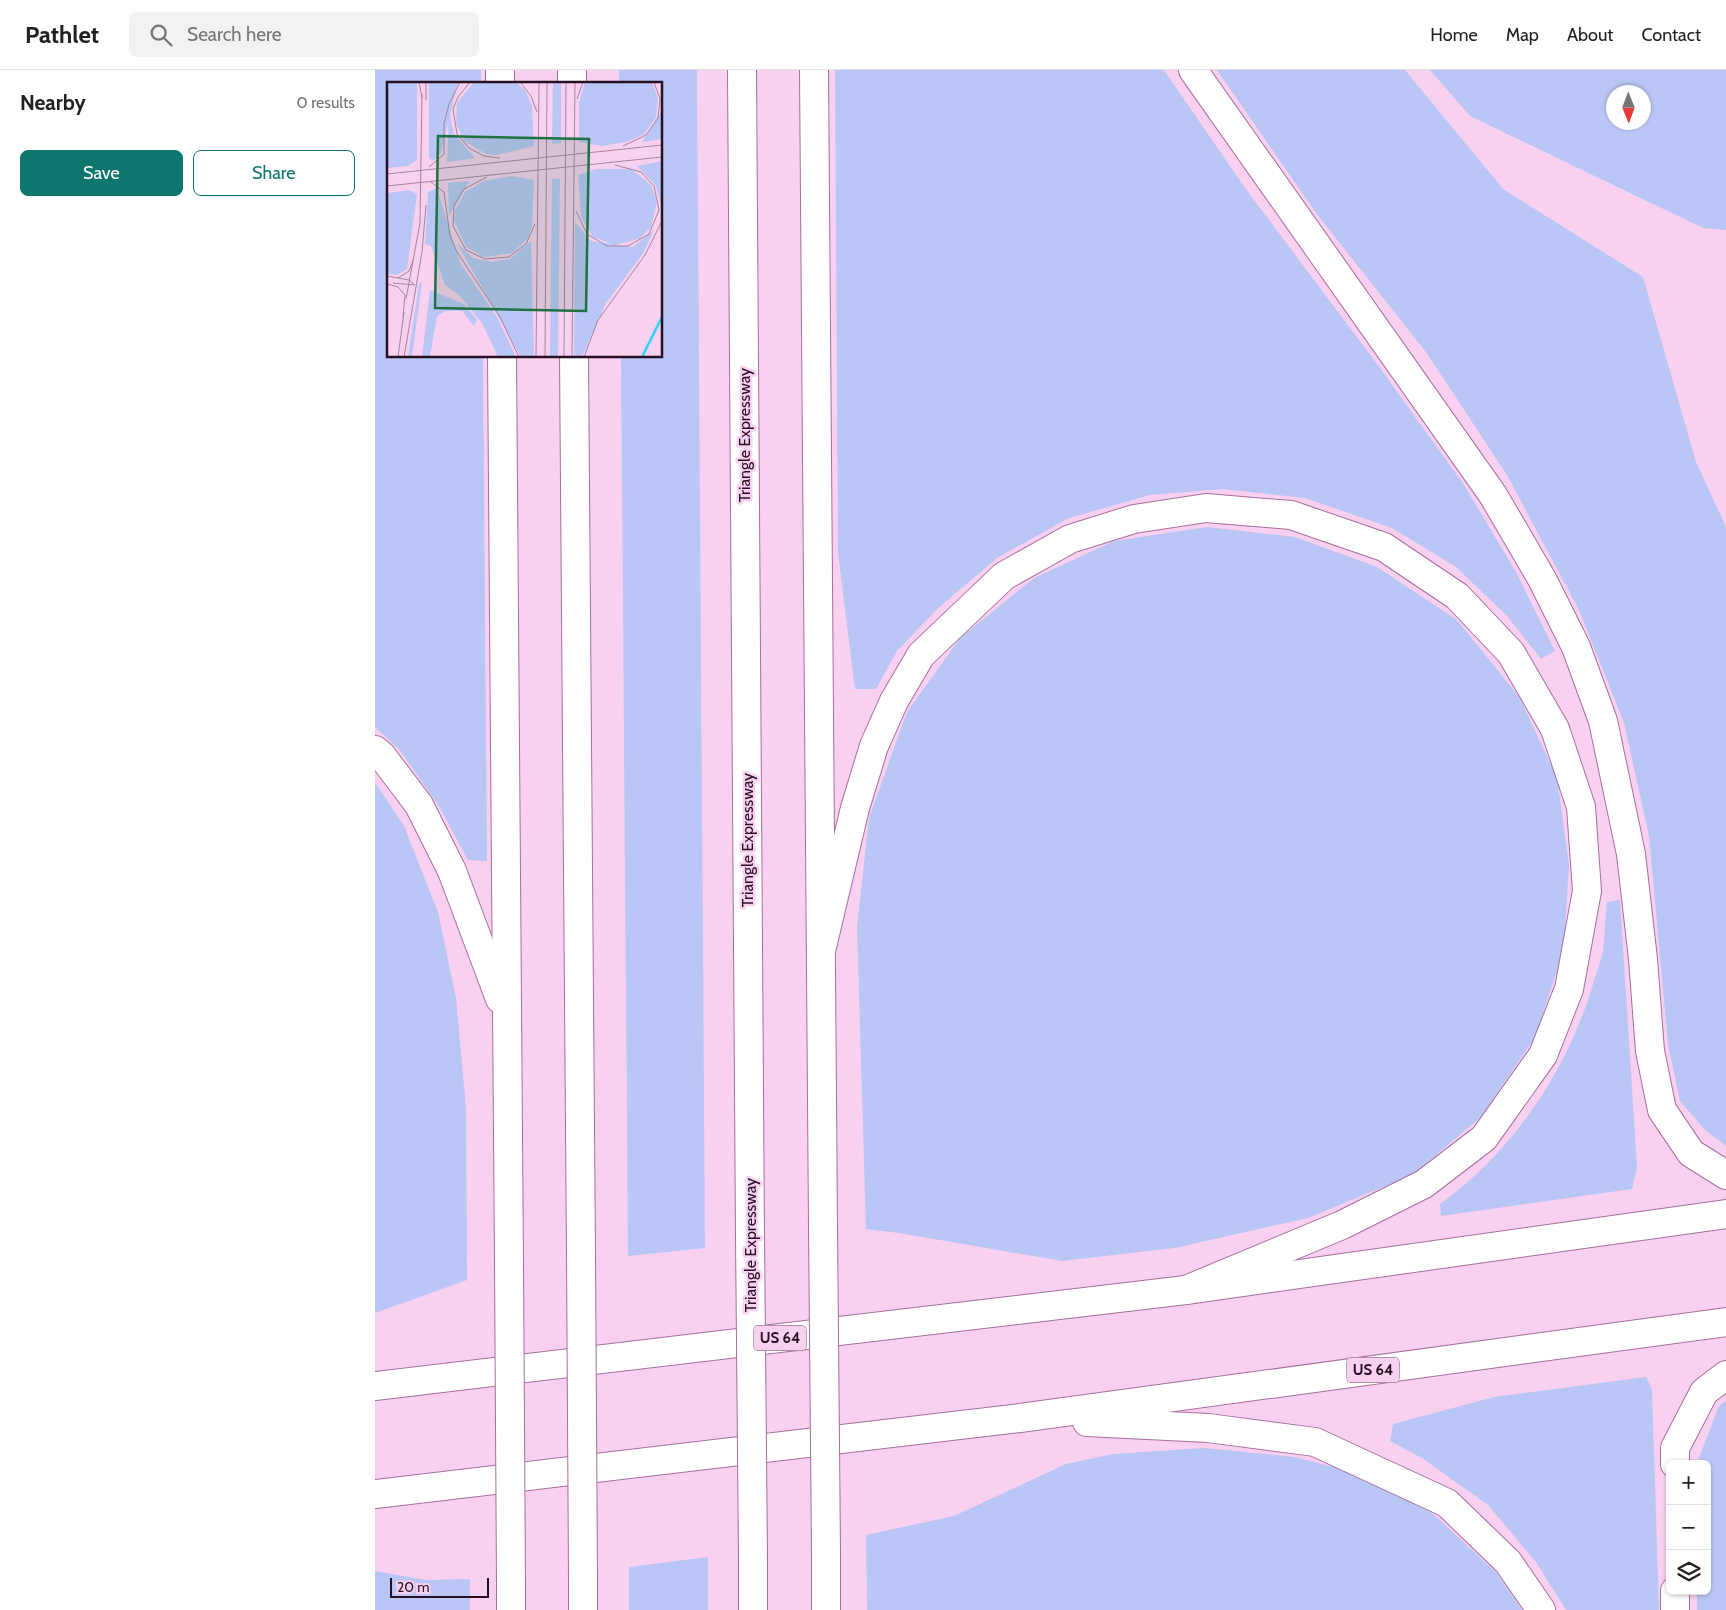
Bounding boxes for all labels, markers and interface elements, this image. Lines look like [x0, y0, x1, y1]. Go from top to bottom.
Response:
search box [129, 12, 479, 57]
text: Pathlet [25, 20, 99, 49]
icon: search [147, 21, 175, 49]
text: Search here [187, 23, 281, 46]
text: Home [1430, 24, 1478, 46]
text: Map [1506, 24, 1539, 46]
text: About [1567, 24, 1613, 46]
text: Contact [1641, 24, 1701, 46]
inset map [387, 82, 663, 358]
north arrow [1606, 85, 1651, 130]
text: Nearby [20, 90, 86, 115]
text: 0 results [296, 93, 355, 112]
button: Save [20, 150, 183, 196]
button: Share [193, 150, 355, 196]
street label: Triangle Expressway [735, 368, 754, 502]
street label: Triangle Expressway [738, 773, 757, 907]
street label: Triangle Expressway [741, 1178, 760, 1312]
road number: US 64 [754, 1326, 806, 1350]
road number: US 64 [1347, 1358, 1399, 1382]
map controls [1666, 1460, 1711, 1595]
button: + [1666, 1460, 1711, 1505]
button: − [1666, 1505, 1711, 1550]
button: layers [1666, 1550, 1711, 1595]
scale bar [390, 1575, 489, 1598]
text: 20 m [397, 1578, 430, 1596]

